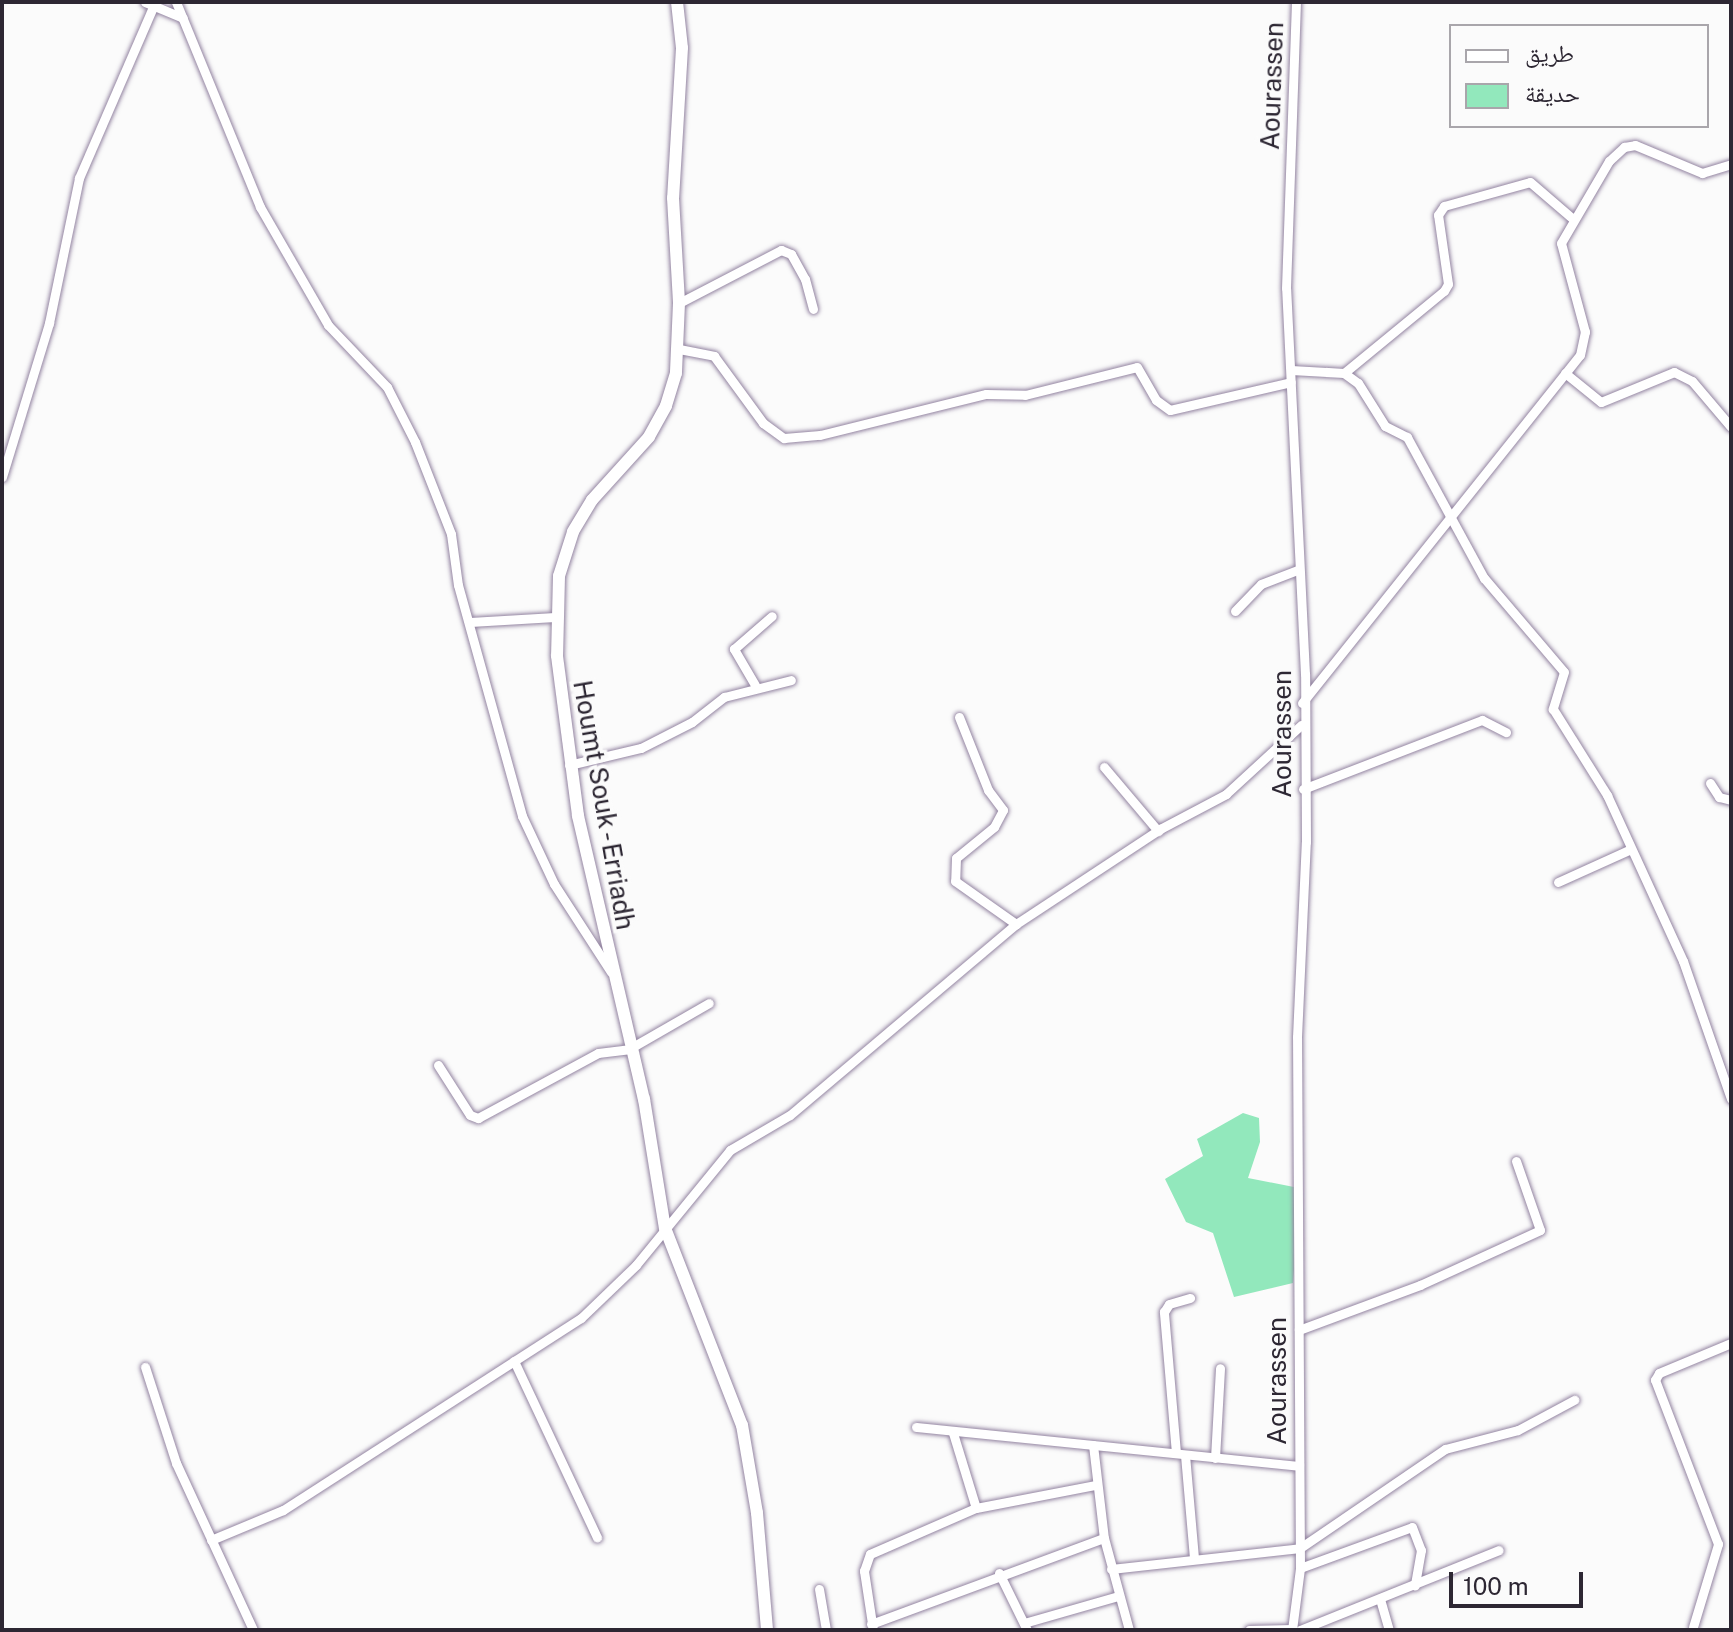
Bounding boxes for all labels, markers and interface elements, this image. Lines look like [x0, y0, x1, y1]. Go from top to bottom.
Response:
street label: Aourassen [1254, 22, 1290, 150]
legend [1449, 24, 1709, 128]
text: طريق [1525, 39, 1574, 67]
text: حديقة [1525, 79, 1580, 107]
street label: Aourassen [1266, 670, 1298, 798]
street label: Houmt Souk - Erriadh [566, 674, 642, 936]
street label: Aourassen [1261, 1317, 1293, 1445]
scale bar [1453, 1556, 1587, 1606]
text: 100 m [1463, 1572, 1529, 1600]

